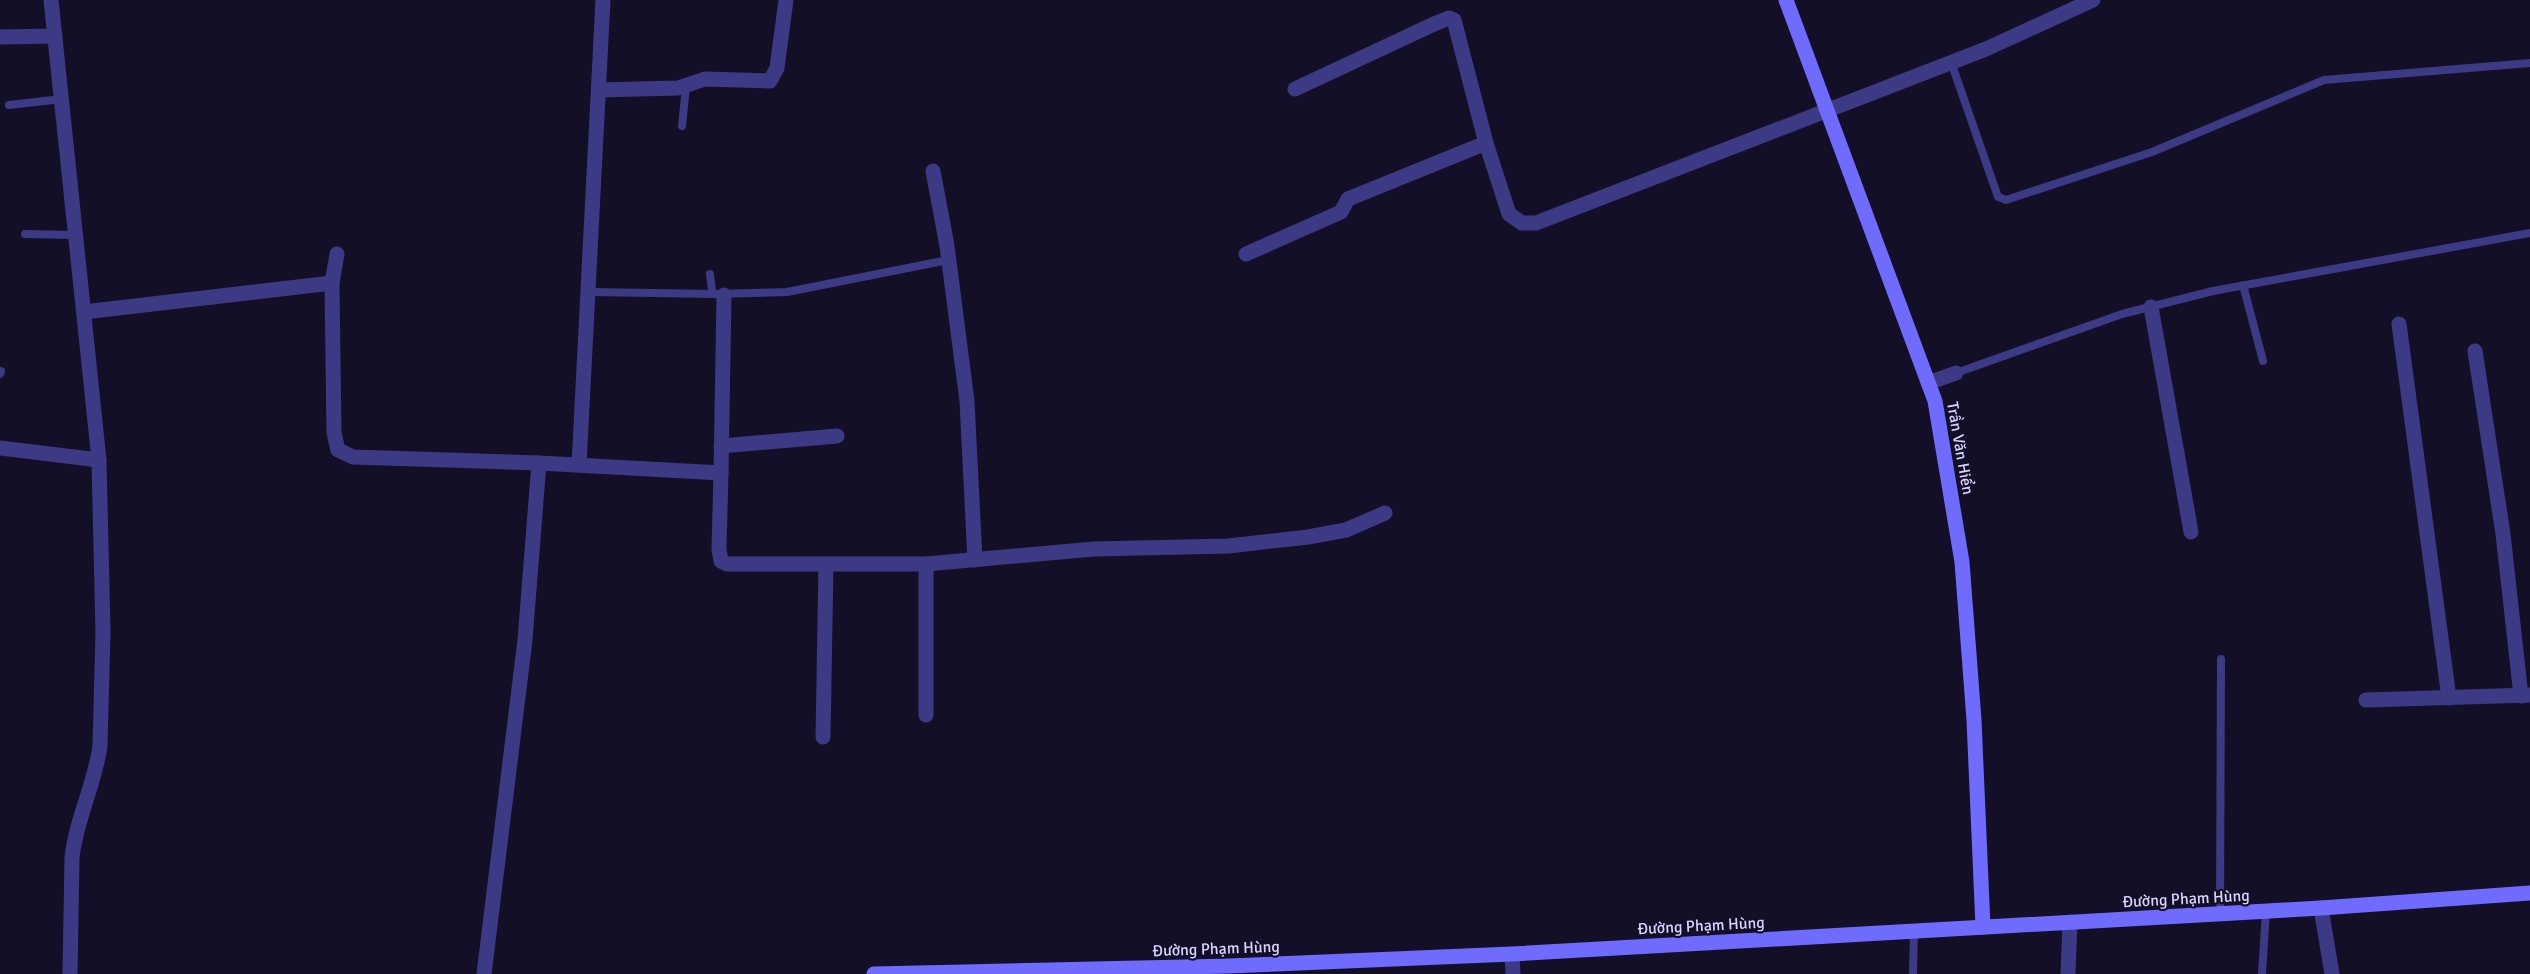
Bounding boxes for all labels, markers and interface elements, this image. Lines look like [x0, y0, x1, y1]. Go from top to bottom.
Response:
street label: Trần Văn Hiển [1942, 400, 1978, 496]
street label: Đường Phạm Hùng [2122, 886, 2250, 912]
street label: Đường Phạm Hùng [1637, 913, 1765, 939]
street label: Đường Phạm Hùng [1152, 937, 1280, 961]

